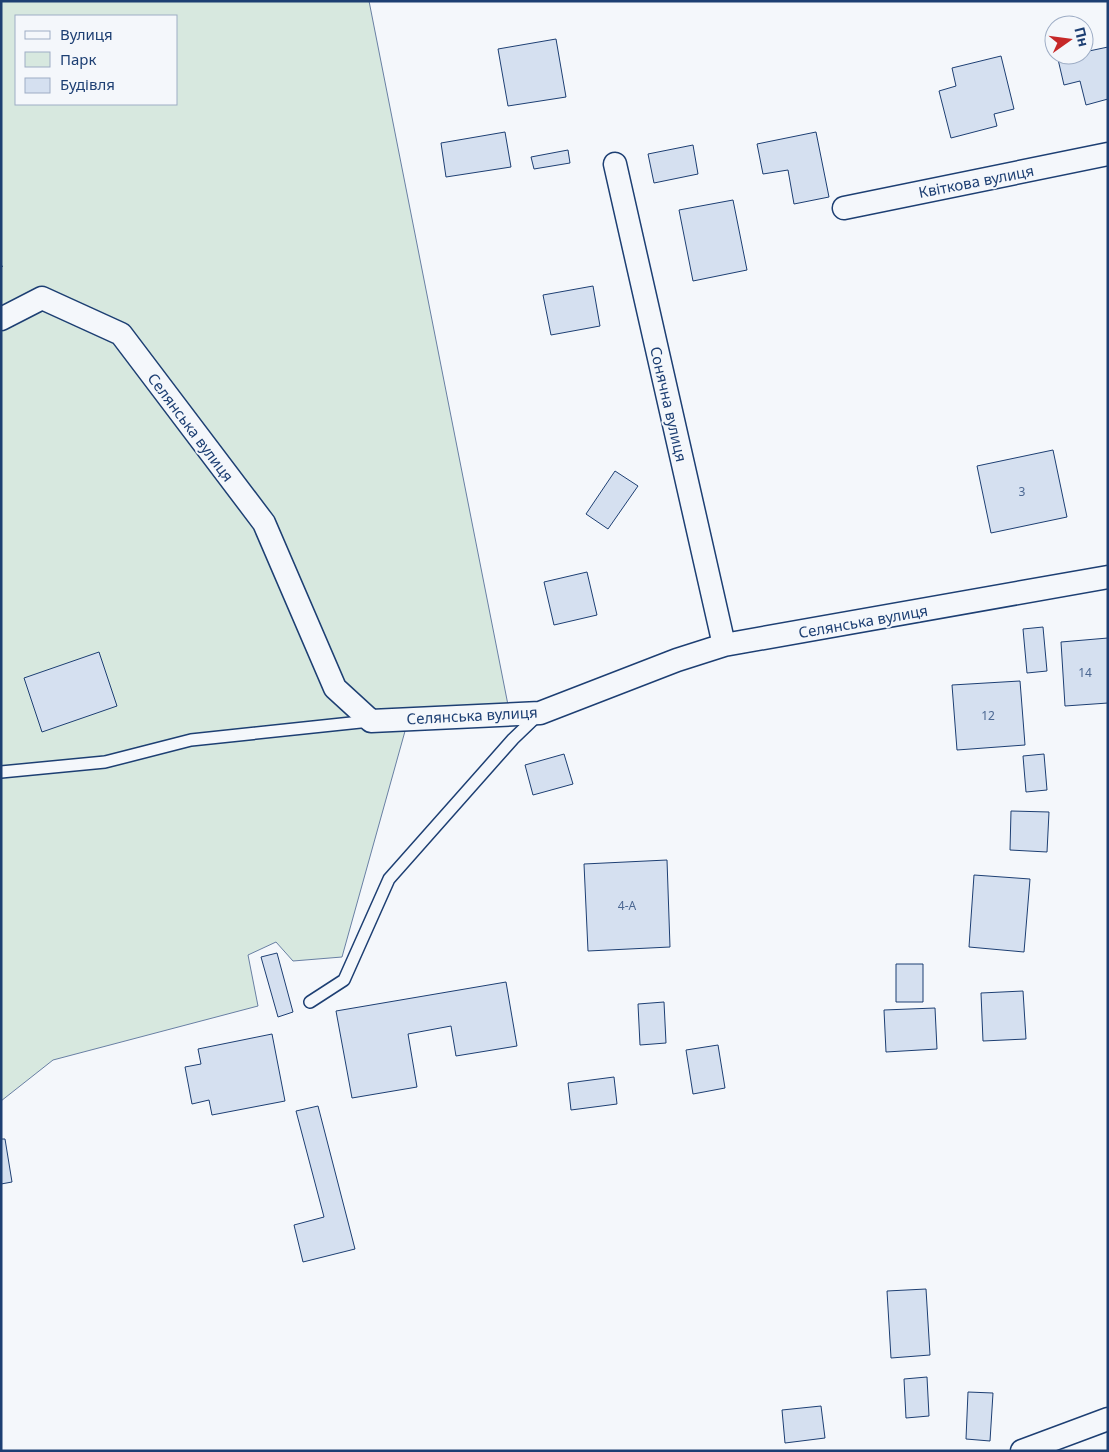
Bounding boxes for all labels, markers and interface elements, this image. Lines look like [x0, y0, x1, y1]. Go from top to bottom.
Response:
legend [15, 15, 178, 105]
north arrow [1044, 15, 1094, 65]
text: Вулиця [60, 24, 113, 44]
text: Пн [1070, 25, 1094, 49]
text: Парк [60, 49, 96, 69]
text: Будівля [60, 74, 115, 94]
street label: Квіткова вулиця [917, 160, 1035, 202]
street label: Сонячна вулиця [646, 344, 692, 464]
street label: Селянська вулиця [144, 369, 238, 485]
house number: 3 [1019, 483, 1026, 500]
street label: Селянська вулиця [797, 600, 929, 642]
house number: 14 [1078, 664, 1092, 681]
street label: Селянська вулиця [406, 702, 538, 728]
house number: 12 [981, 707, 995, 724]
house number: 4-А [618, 897, 637, 914]

